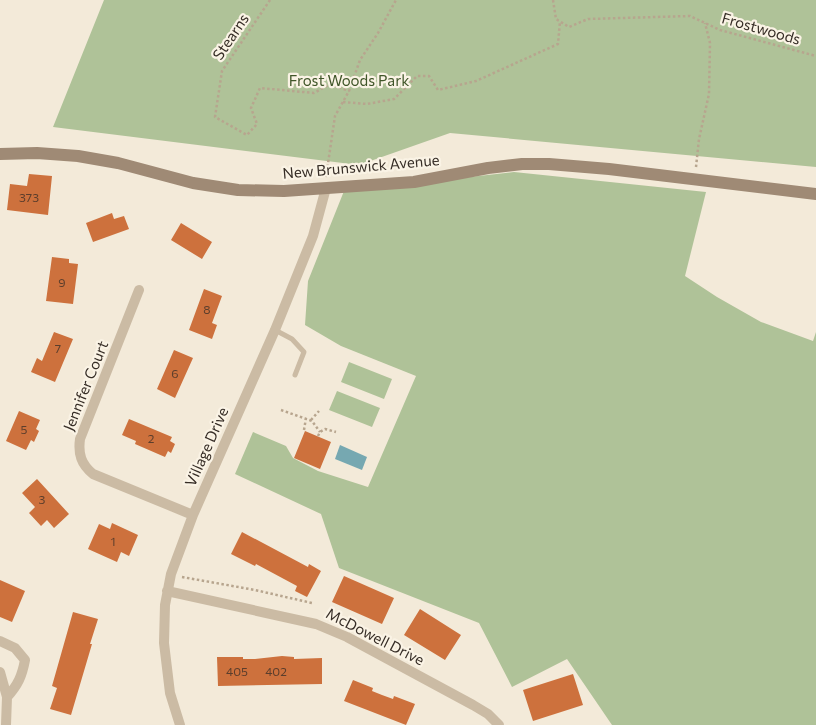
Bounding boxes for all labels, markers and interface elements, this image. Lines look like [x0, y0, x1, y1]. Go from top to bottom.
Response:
street label: Frostwoods [720, 8, 803, 48]
street label: Stearns [208, 10, 252, 63]
park label: Frost Woods Park [289, 71, 409, 89]
street label: New Brunswick Avenue [282, 150, 440, 182]
house number: 373 [19, 190, 39, 204]
house number: 9 [58, 275, 66, 289]
house number: 8 [203, 302, 211, 316]
street label: Jennifer Court [59, 338, 111, 433]
house number: 7 [55, 341, 61, 355]
house number: 6 [171, 366, 179, 380]
street label: Village Drive [181, 404, 232, 489]
house number: 5 [21, 422, 28, 436]
house number: 2 [148, 431, 155, 445]
house number: 3 [39, 492, 46, 506]
house number: 1 [110, 534, 116, 548]
street label: McDowell Drive [323, 604, 428, 669]
house number: 405 [226, 664, 248, 678]
house number: 402 [265, 664, 287, 678]

